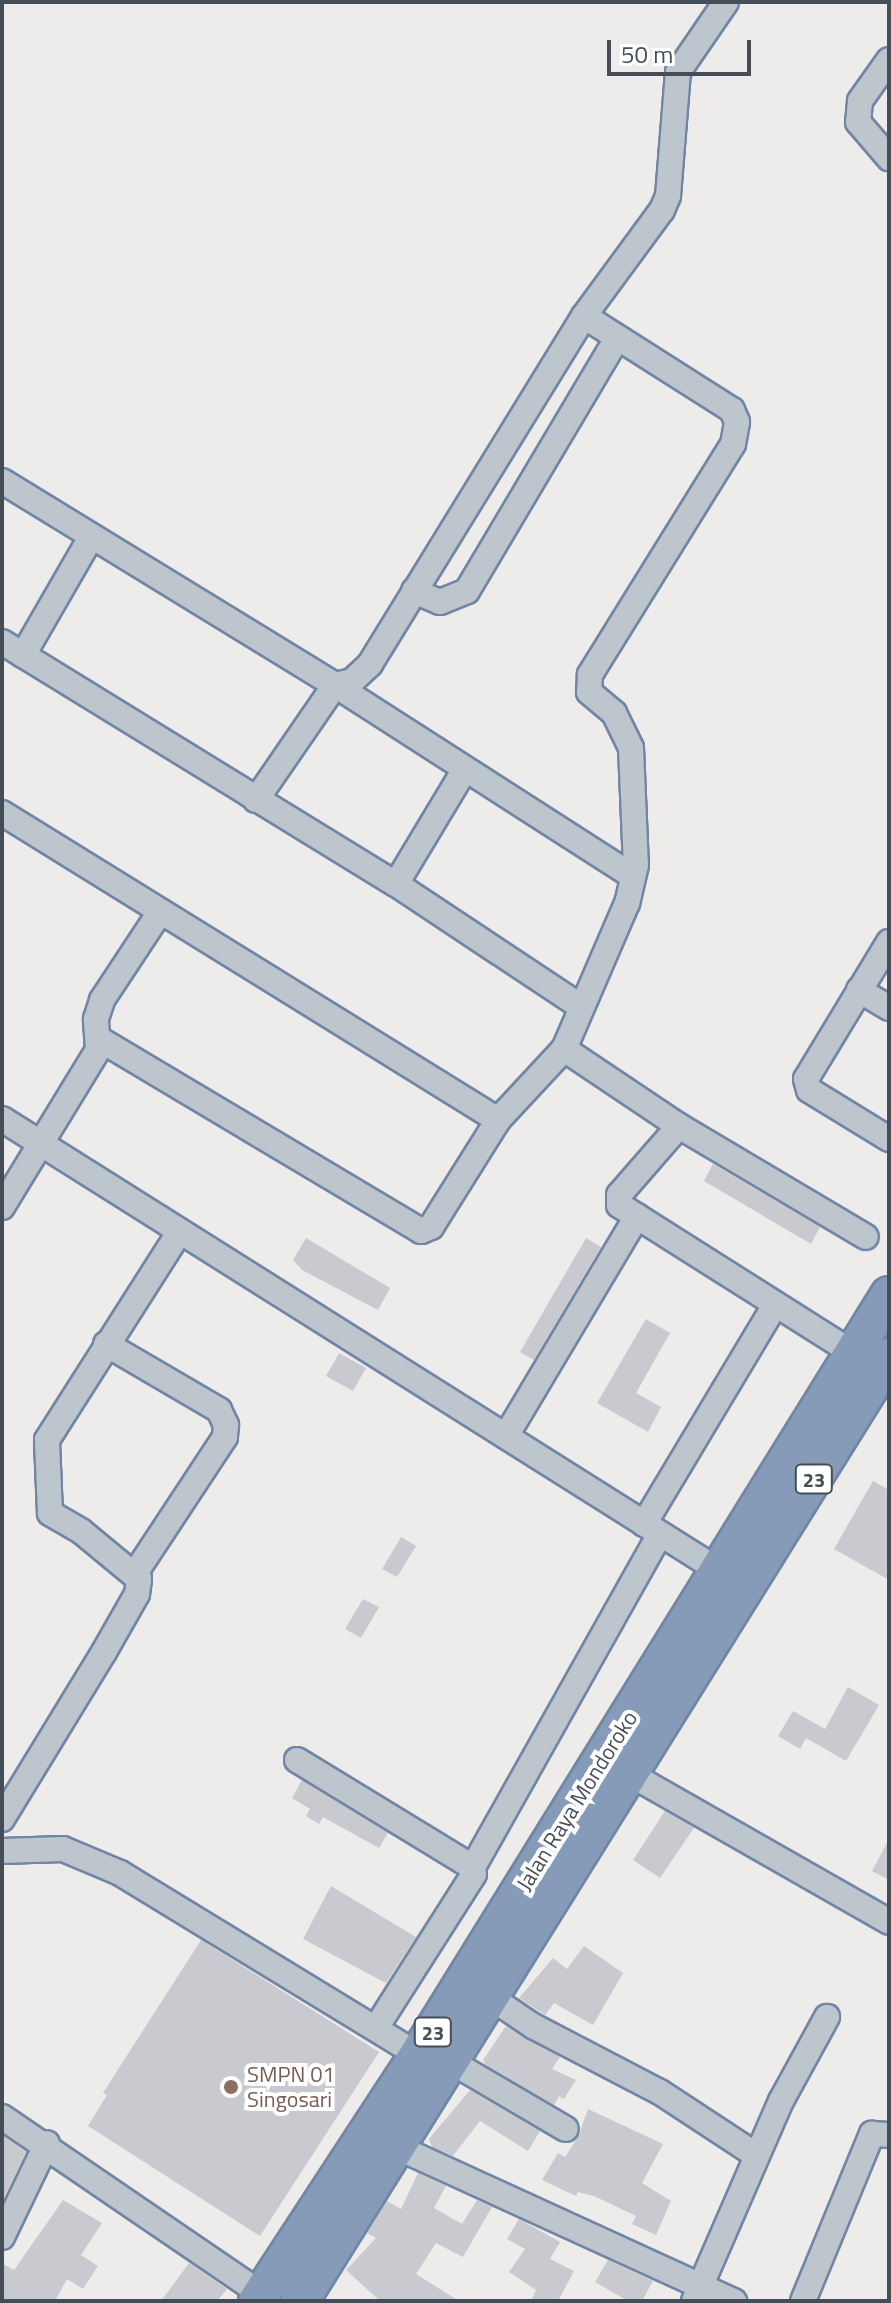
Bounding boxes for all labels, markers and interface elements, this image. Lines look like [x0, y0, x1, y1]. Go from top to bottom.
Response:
scale bar [611, 24, 755, 74]
text: 50 m [621, 36, 673, 72]
road number: 23 [794, 1463, 834, 1495]
street label: Jalan Raya Mondoroko [511, 1706, 643, 1896]
road number: 23 [413, 2016, 453, 2048]
place label: SMPN 01 Singosari [247, 2061, 335, 2112]
marker: SMPN 01 Singosari [222, 2078, 240, 2096]

